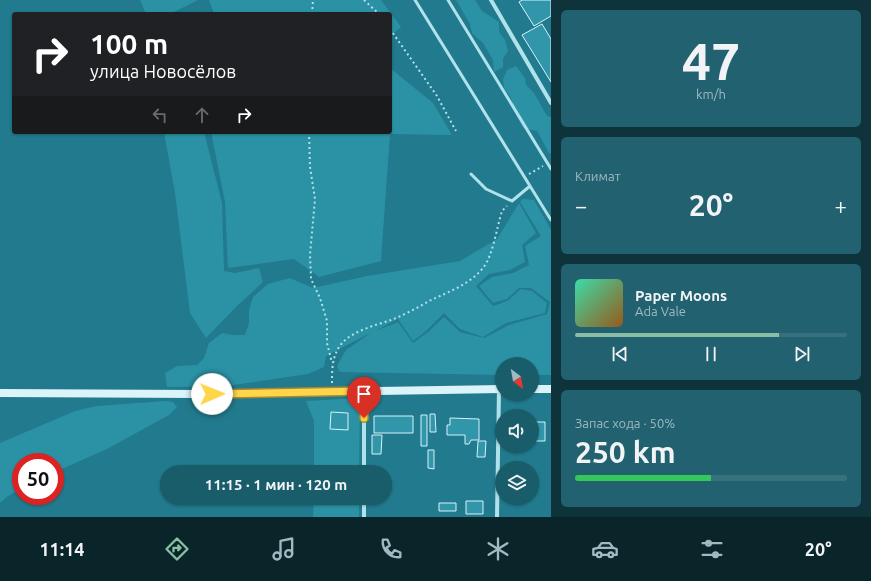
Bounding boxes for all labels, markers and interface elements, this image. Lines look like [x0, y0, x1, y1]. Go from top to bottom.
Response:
icon: right [24, 28, 76, 80]
text: 100 m [90, 28, 168, 59]
text: 47 [682, 32, 740, 90]
text: улица Новосёлов [90, 61, 236, 81]
text: km/h [696, 87, 726, 101]
icon: left [149, 104, 171, 126]
icon: ahead [191, 104, 213, 126]
icon: right [233, 104, 255, 126]
text: Климат [575, 169, 620, 183]
text: 20° [689, 188, 733, 222]
text: − [575, 193, 587, 218]
text: + [835, 193, 847, 218]
text: Paper Moons [635, 287, 727, 304]
text: Ada Vale [635, 304, 686, 318]
icon: previous [609, 343, 631, 365]
icon: pause [700, 343, 722, 365]
icon: next [791, 343, 813, 365]
north arrow [495, 357, 539, 401]
map controls [495, 357, 539, 505]
position arrow [191, 373, 233, 415]
pin [347, 377, 381, 418]
icon: arrive [353, 383, 375, 405]
button: sound [495, 409, 539, 453]
text: Запас хода · 50% [575, 416, 675, 430]
text: 250 km [575, 435, 676, 469]
speed limit sign: 50 [12, 453, 64, 505]
button: layers [495, 461, 539, 505]
text: 11:15 · 1 мин · 120 m [205, 476, 347, 493]
icon: directions [163, 535, 191, 563]
icon: music [270, 535, 298, 563]
icon: phone [377, 535, 405, 563]
icon: climate [484, 535, 512, 563]
icon: car [591, 535, 619, 563]
icon: filters [698, 535, 726, 563]
text: 11:14 [39, 539, 85, 559]
text: 20° [805, 539, 832, 559]

